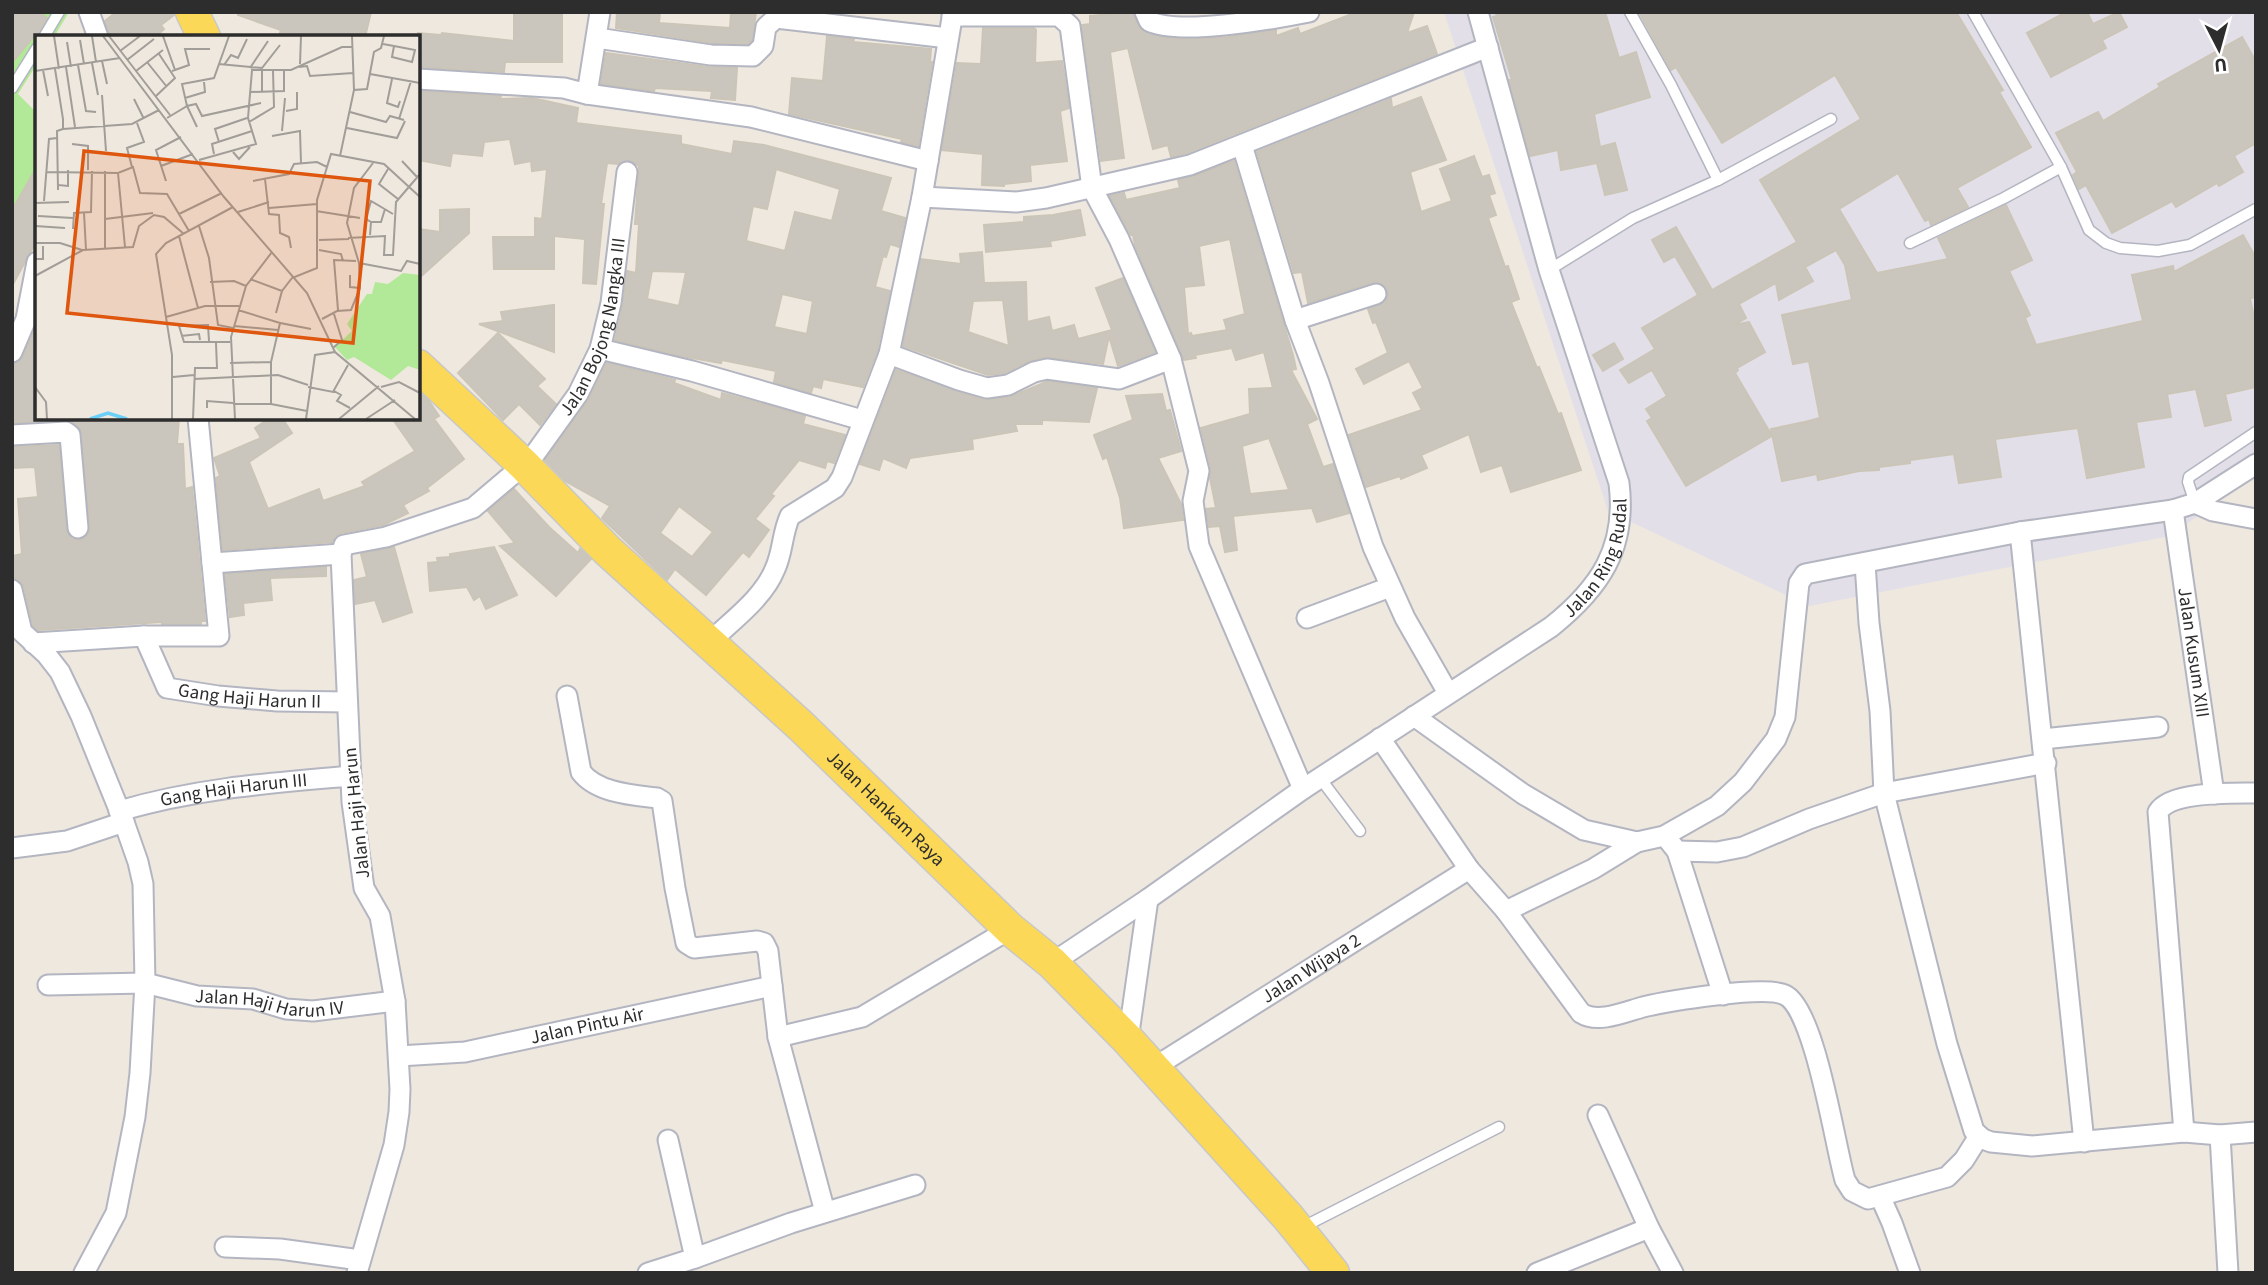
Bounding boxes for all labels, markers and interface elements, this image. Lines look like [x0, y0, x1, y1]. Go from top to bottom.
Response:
north arrow [2184, 14, 2254, 84]
inset map [35, 35, 420, 420]
text: U [2213, 50, 2228, 79]
street label: Jalan Bojong Nangka III [553, 236, 632, 421]
street label: Jalan Ring Rudal [1557, 498, 1634, 624]
street label: Jalan Kusum XIII [2171, 586, 2216, 719]
street label: Gang Haji Harun II [176, 676, 321, 715]
street label: Jalan Hankam Raya [820, 744, 951, 873]
street label: Jalan Haji Harun [337, 746, 377, 880]
street label: Gang Haji Harun III [158, 766, 308, 814]
street label: Jalan Wijaya 2 [1256, 927, 1366, 1010]
street label: Jalan Haji Harun IV [194, 982, 346, 1025]
street label: Jalan Pintu Air [528, 1000, 647, 1051]

